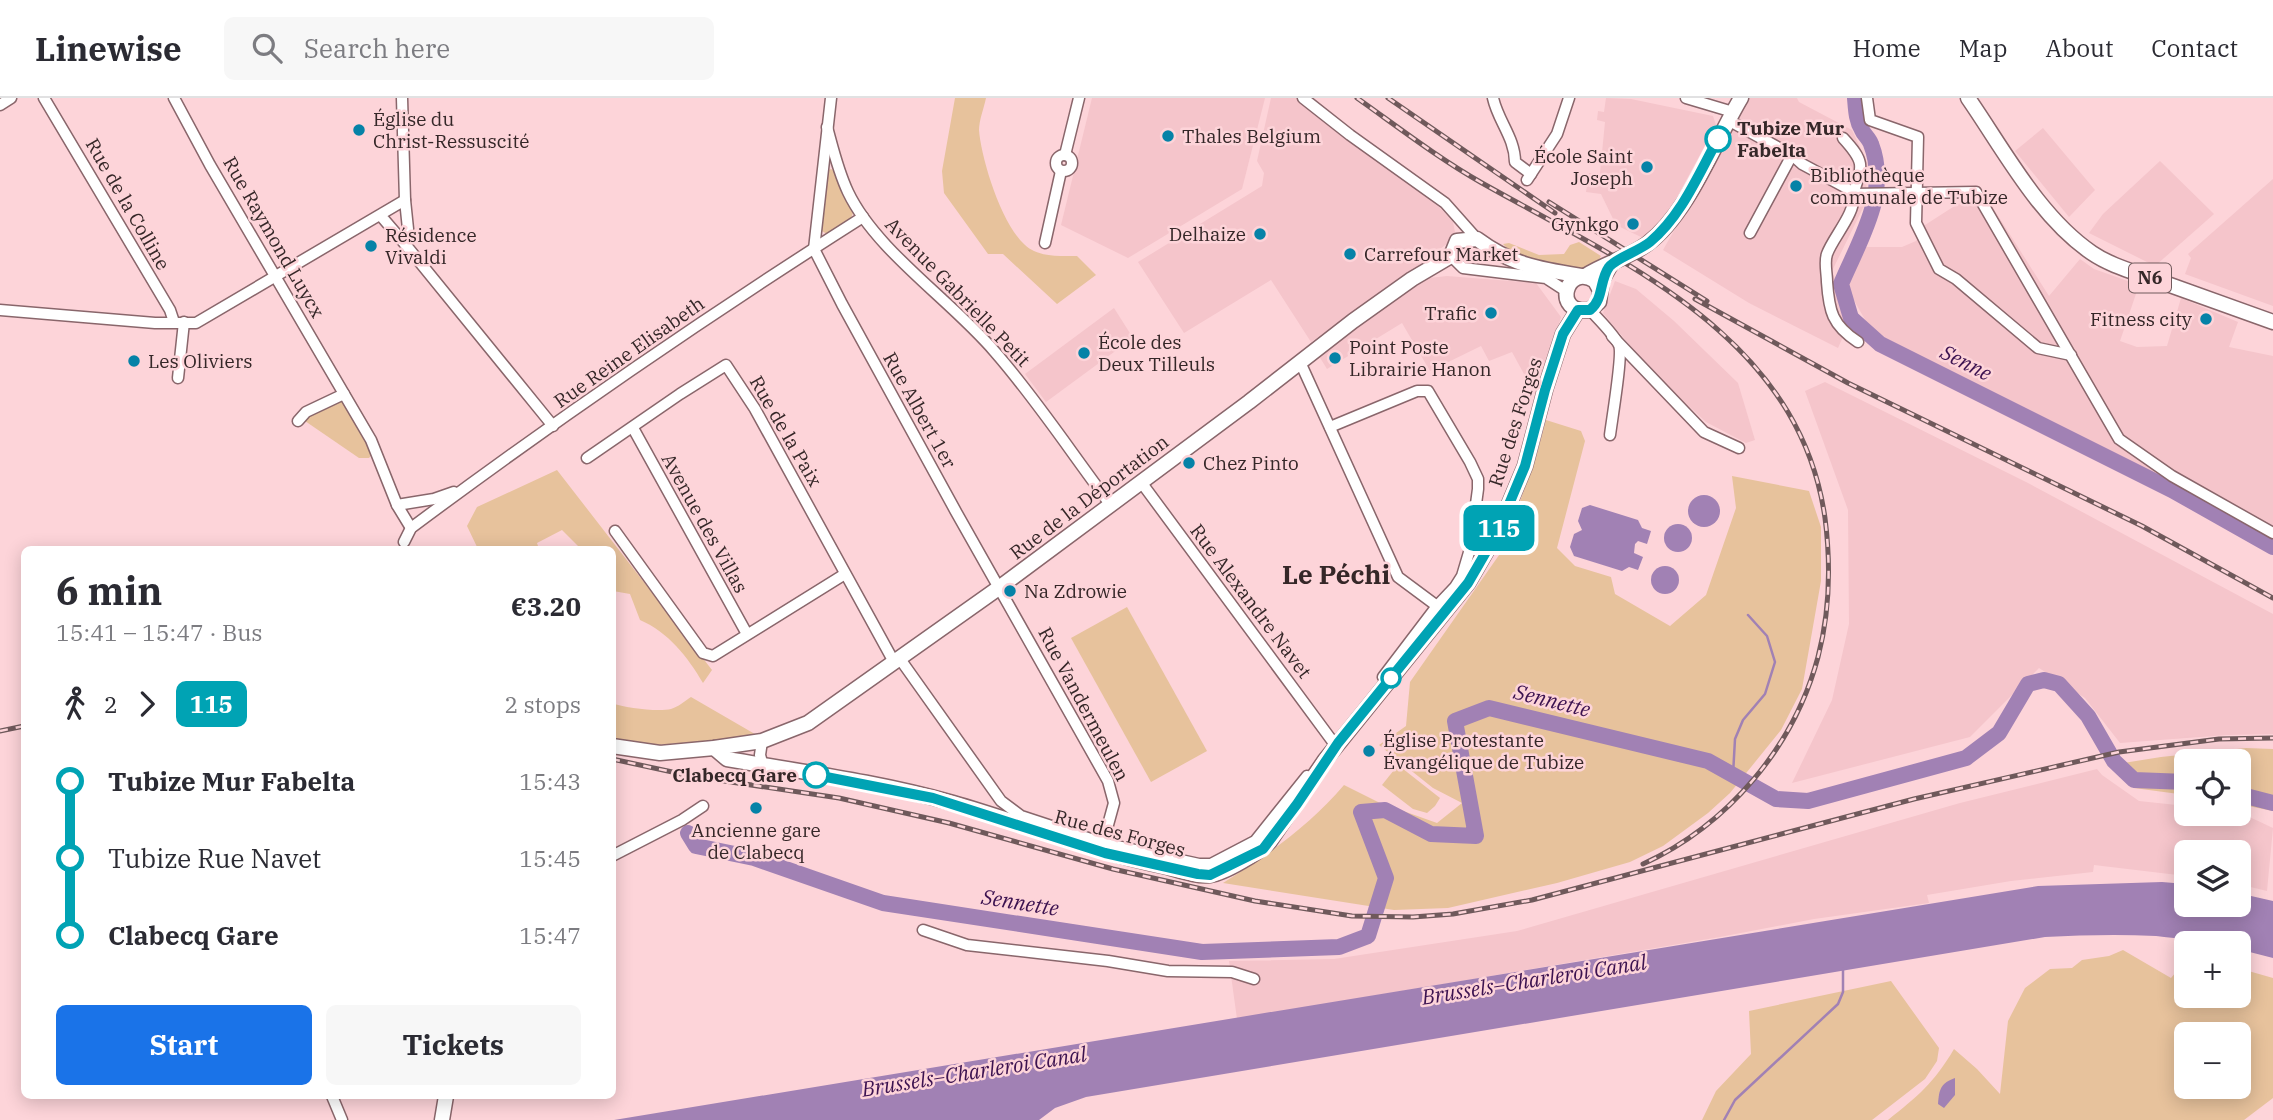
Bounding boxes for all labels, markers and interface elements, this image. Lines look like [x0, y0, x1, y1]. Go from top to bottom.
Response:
search box [224, 17, 714, 80]
text: Linewise [35, 27, 182, 70]
icon: search [248, 29, 286, 67]
text: Search here [304, 31, 450, 65]
text: Home [1853, 32, 1921, 64]
text: Map [1959, 32, 2007, 64]
text: About [2045, 32, 2113, 64]
text: Contact [2151, 32, 2238, 64]
place label: Église du Christ-Ressuscité [373, 107, 529, 153]
place label: Tubize Mur Fabelta [1737, 116, 1845, 162]
marker: Église du Christ-Ressuscité [351, 122, 367, 138]
place label: Thales Belgium [1182, 124, 1321, 148]
marker: Tubize Mur Fabelta [1705, 126, 1731, 152]
marker: Thales Belgium [1160, 128, 1176, 144]
street label: Rue de la Colline [81, 134, 175, 274]
place label: École Saint Joseph [1534, 144, 1633, 190]
street label: Rue Raymond Luycx [218, 152, 330, 322]
marker: École Saint Joseph [1639, 159, 1655, 175]
place label: Bibliothèque communale de Tubize [1810, 163, 2008, 209]
marker: Bibliothèque communale de Tubize [1788, 178, 1804, 194]
street label: Avenue Gabrielle Petit [880, 212, 1036, 372]
place label: Gynkgo [1551, 212, 1619, 236]
marker: Gynkgo [1625, 216, 1641, 232]
place label: Delhaize [1169, 222, 1246, 246]
place label: Résidence Vivaldi [385, 223, 477, 269]
marker: Delhaize [1252, 226, 1268, 242]
marker: Résidence Vivaldi [363, 238, 379, 254]
place label: Carrefour Market [1364, 242, 1519, 266]
marker: Carrefour Market [1342, 246, 1358, 262]
road number: N6 [2129, 264, 2171, 293]
street label: Rue Reine Elisabeth [549, 291, 709, 413]
place label: Trafic [1424, 301, 1477, 325]
marker: Trafic [1483, 305, 1499, 321]
place label: Fitness city [2090, 307, 2193, 331]
marker: Fitness city [2198, 311, 2214, 327]
place label: École des Deux Tilleuls [1098, 330, 1215, 376]
place label: Point Poste Librairie Hanon [1349, 335, 1492, 381]
water label: Senne [1935, 337, 1997, 387]
marker: École des Deux Tilleuls [1076, 345, 1092, 361]
street label: Rue Albert 1er [878, 348, 962, 473]
place label: Les Oliviers [148, 349, 252, 373]
marker: Point Poste Librairie Hanon [1327, 350, 1343, 366]
marker: Les Oliviers [126, 353, 142, 369]
street label: Rue des Forges [1483, 354, 1547, 490]
street label: Rue de la Paix [745, 371, 828, 491]
street label: Rue de la Déportation [1005, 429, 1173, 565]
street label: Avenue des Villas [657, 449, 753, 597]
place label: Chez Pinto [1203, 451, 1299, 475]
marker: Chez Pinto [1181, 455, 1197, 471]
line badge: 115 [1459, 505, 1539, 551]
text: 115 [1477, 512, 1521, 544]
street label: Rue Alexandre Navet [1185, 519, 1317, 683]
district label: Le Péchi [1282, 557, 1390, 591]
text: 6 min [56, 566, 162, 615]
place label: Na Zdrowie [1024, 579, 1127, 603]
marker: Na Zdrowie [1002, 583, 1018, 599]
text: €3.20 [511, 589, 581, 623]
text: 15:41 – 15:47 · Bus [56, 617, 263, 647]
street label: Rue Vandermeulen [1033, 623, 1135, 785]
unlabelled marker [1381, 668, 1401, 688]
water label: Sennette [1510, 677, 1594, 723]
icon: walk [56, 685, 94, 723]
icon: forward [128, 685, 166, 723]
text: 115 [190, 688, 233, 720]
text: 2 [104, 689, 118, 719]
text: 2 stops [504, 689, 581, 719]
place label: Église Protestante Évangélique de Tubize [1383, 728, 1584, 774]
marker: Église Protestante Évangélique de Tubize [1361, 743, 1377, 759]
map controls [2174, 749, 2251, 1099]
button: locate [2174, 749, 2251, 826]
marker: Clabecq Gare [803, 762, 829, 788]
place label: Clabecq Gare [672, 763, 797, 787]
text: Tubize Mur Fabelta [108, 764, 355, 798]
text: 15:43 [519, 766, 581, 796]
marker: Ancienne gare de Clabecq [748, 800, 764, 816]
street label: Rue des Forges [1052, 804, 1188, 862]
place label: Ancienne gare de Clabecq [691, 818, 821, 864]
button: layers [2174, 840, 2251, 917]
text: Tubize Rue Navet [108, 841, 321, 875]
text: 15:45 [519, 843, 581, 873]
water label: Sennette [978, 882, 1062, 922]
text: Clabecq Gare [108, 918, 279, 952]
text: 15:47 [519, 920, 581, 950]
button: + [2174, 931, 2251, 1008]
water label: Brussels–Charleroi Canal [1419, 947, 1649, 1011]
button: Start [56, 1005, 312, 1085]
button: Tickets [326, 1005, 581, 1085]
button: − [2174, 1022, 2251, 1099]
water label: Brussels–Charleroi Canal [859, 1039, 1089, 1103]

